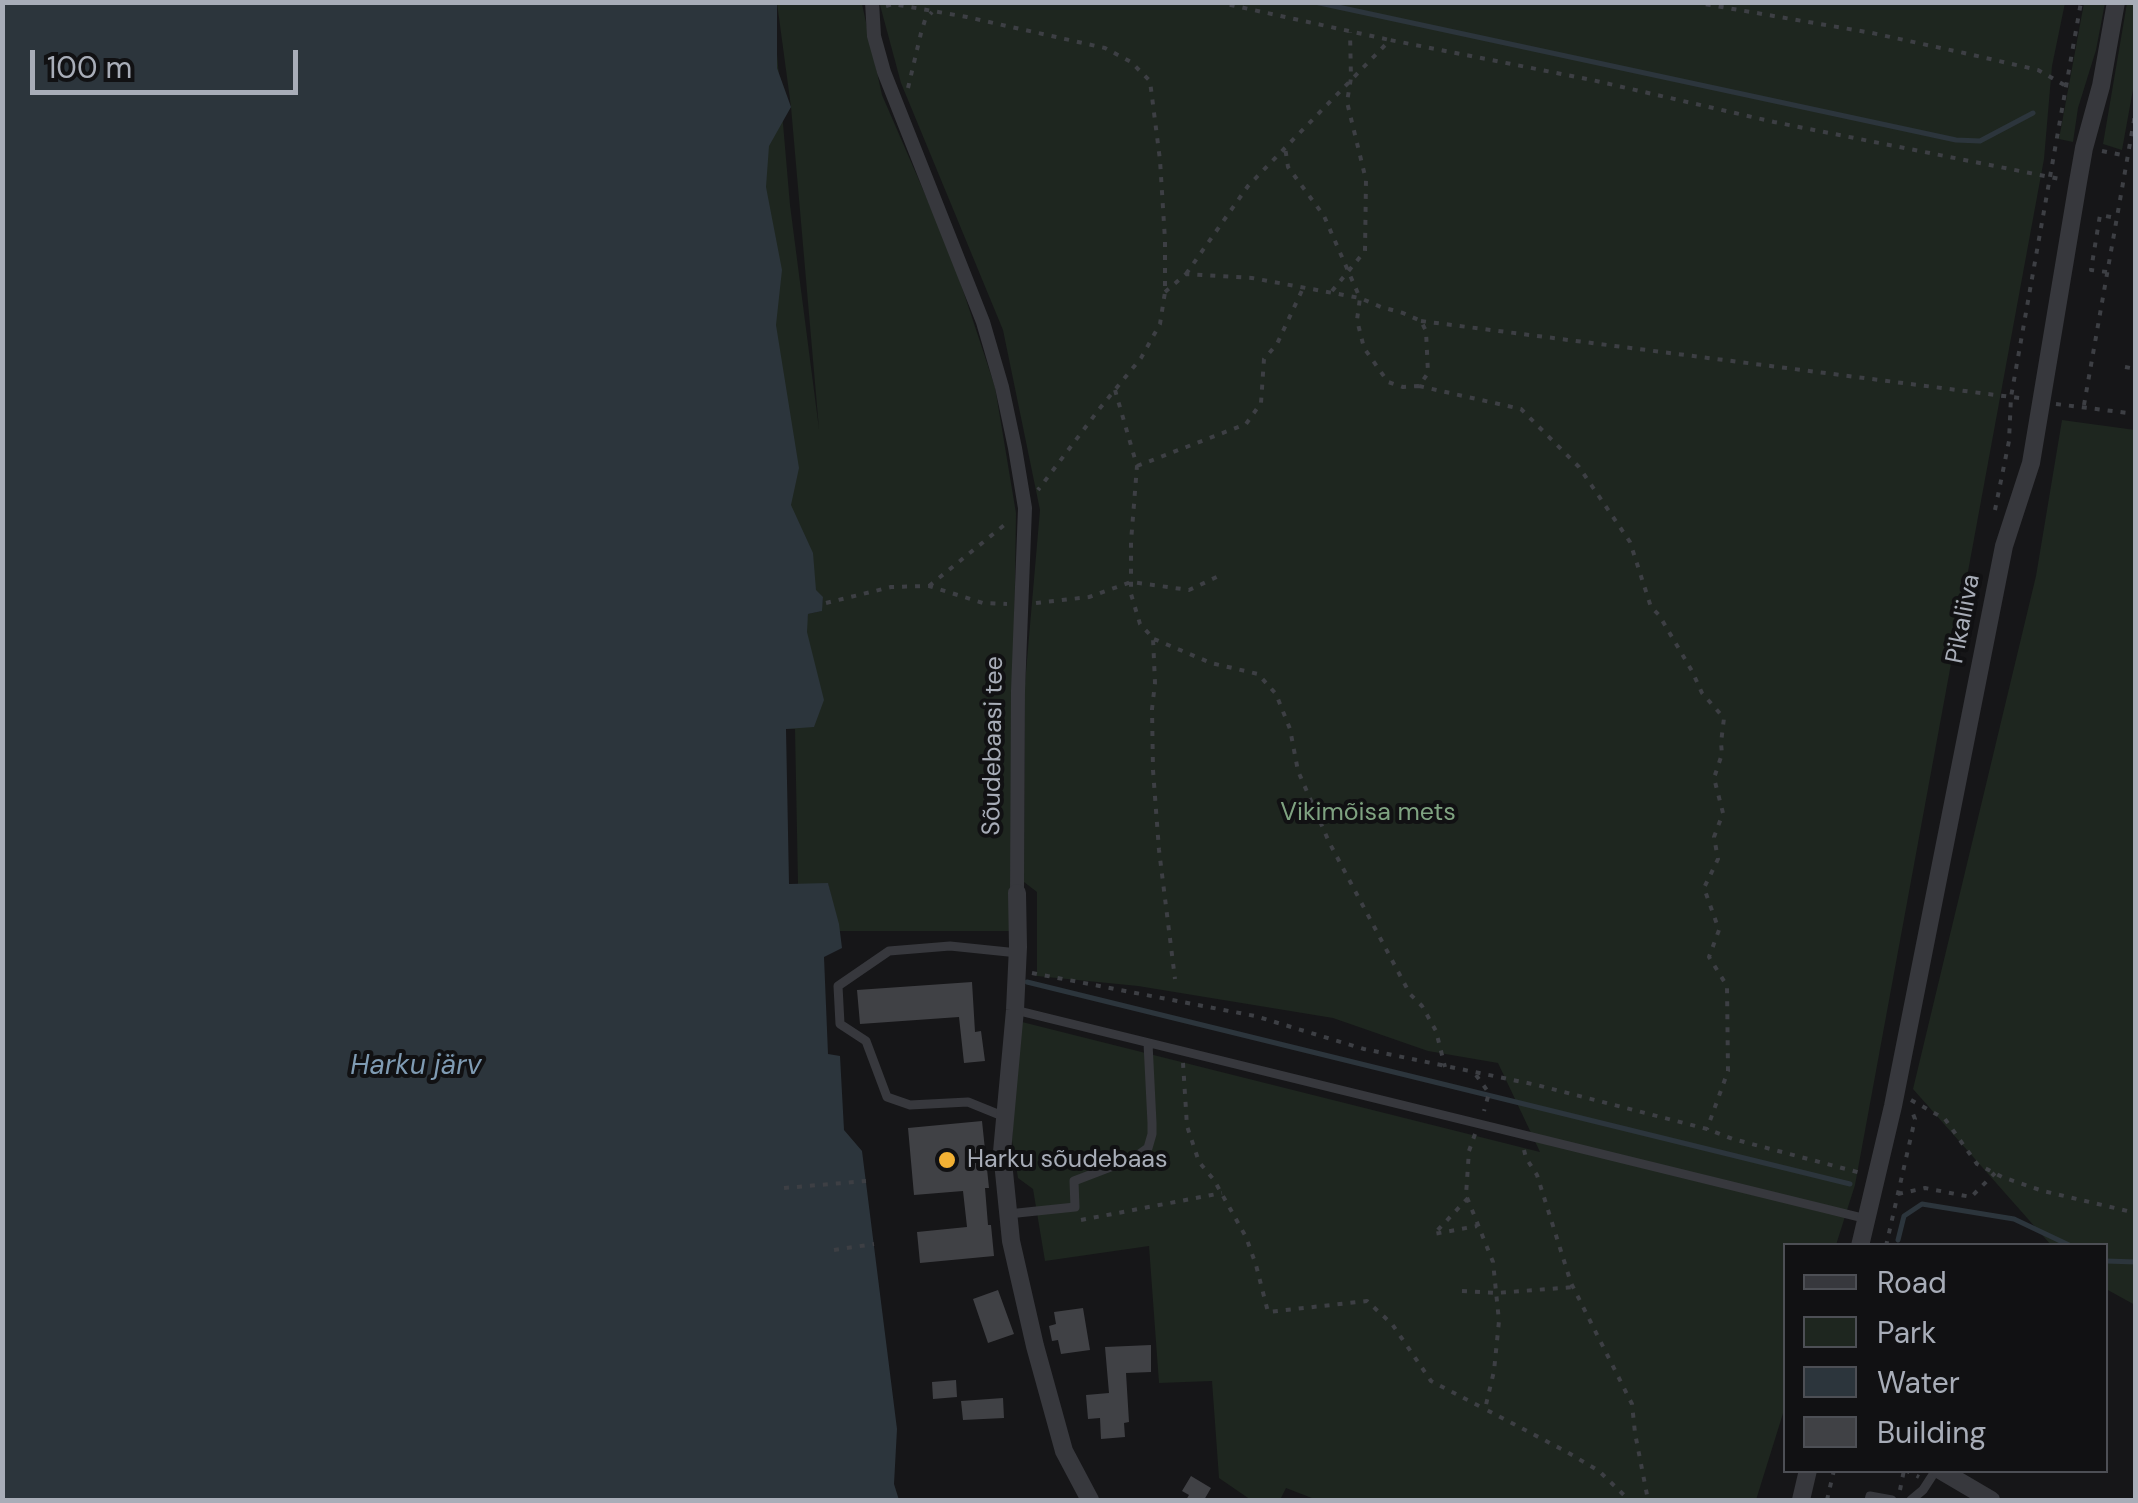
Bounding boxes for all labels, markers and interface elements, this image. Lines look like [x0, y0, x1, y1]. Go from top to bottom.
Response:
scale bar [35, 30, 302, 92]
text: 100 m [47, 48, 132, 87]
street label: Pikaliiva [1941, 572, 1987, 666]
street label: Sõudebaasi tee [977, 656, 1011, 836]
park label: Vikimõisa mets [1280, 798, 1456, 828]
water label: Harku järv [350, 1050, 482, 1084]
place label: Harku sõudebaas [967, 1145, 1167, 1175]
marker: Harku sõudebaas [936, 1149, 958, 1171]
legend [1783, 1243, 2108, 1473]
text: Road [1877, 1263, 1947, 1302]
text: Park [1877, 1313, 1936, 1352]
text: Water [1877, 1363, 1960, 1402]
text: Building [1877, 1413, 1986, 1452]

